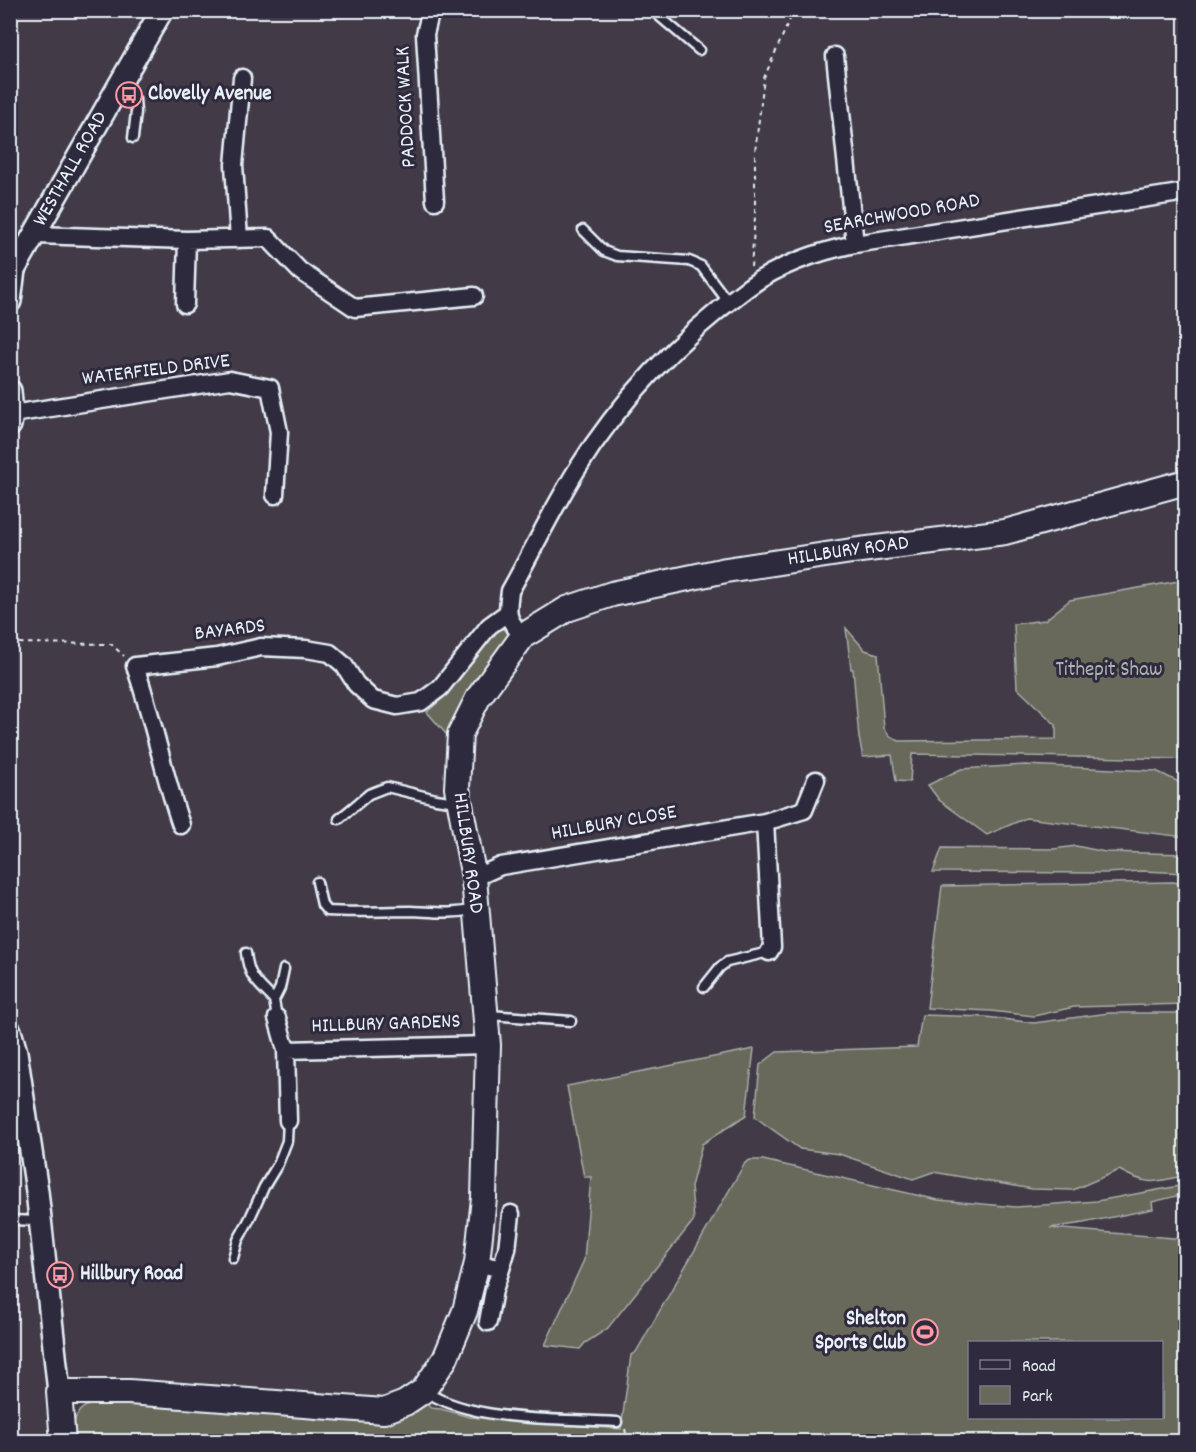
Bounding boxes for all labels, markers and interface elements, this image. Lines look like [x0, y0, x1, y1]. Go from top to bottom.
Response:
street label: PADDOCK WALK [389, 45, 425, 168]
bus stop icon: Clovelly Avenue [114, 80, 144, 110]
place label: Clovelly Avenue [148, 80, 271, 110]
street label: WESTHALL ROAD [27, 106, 116, 233]
street label: SEARCHWOOD ROAD [822, 186, 983, 243]
street label: WATERFIELD DRIVE [80, 347, 232, 395]
street label: HILLBURY ROAD [786, 529, 911, 575]
street label: BAYARDS [193, 612, 267, 650]
park label: Tithepit Shaw [1055, 656, 1163, 686]
street label: HILLBURY ROAD [444, 791, 490, 916]
street label: HILLBURY CLOSE [549, 798, 680, 850]
street label: HILLBURY GARDENS [311, 1007, 461, 1043]
bus stop icon: Hillbury Road [45, 1260, 75, 1290]
place label: Hillbury Road [80, 1260, 183, 1290]
place label: Shelton Sports Club [815, 1305, 906, 1359]
sports icon: Shelton Sports Club [910, 1317, 940, 1347]
legend [968, 1341, 1163, 1419]
text: Road [1022, 1355, 1056, 1380]
text: Park [1022, 1385, 1053, 1410]

